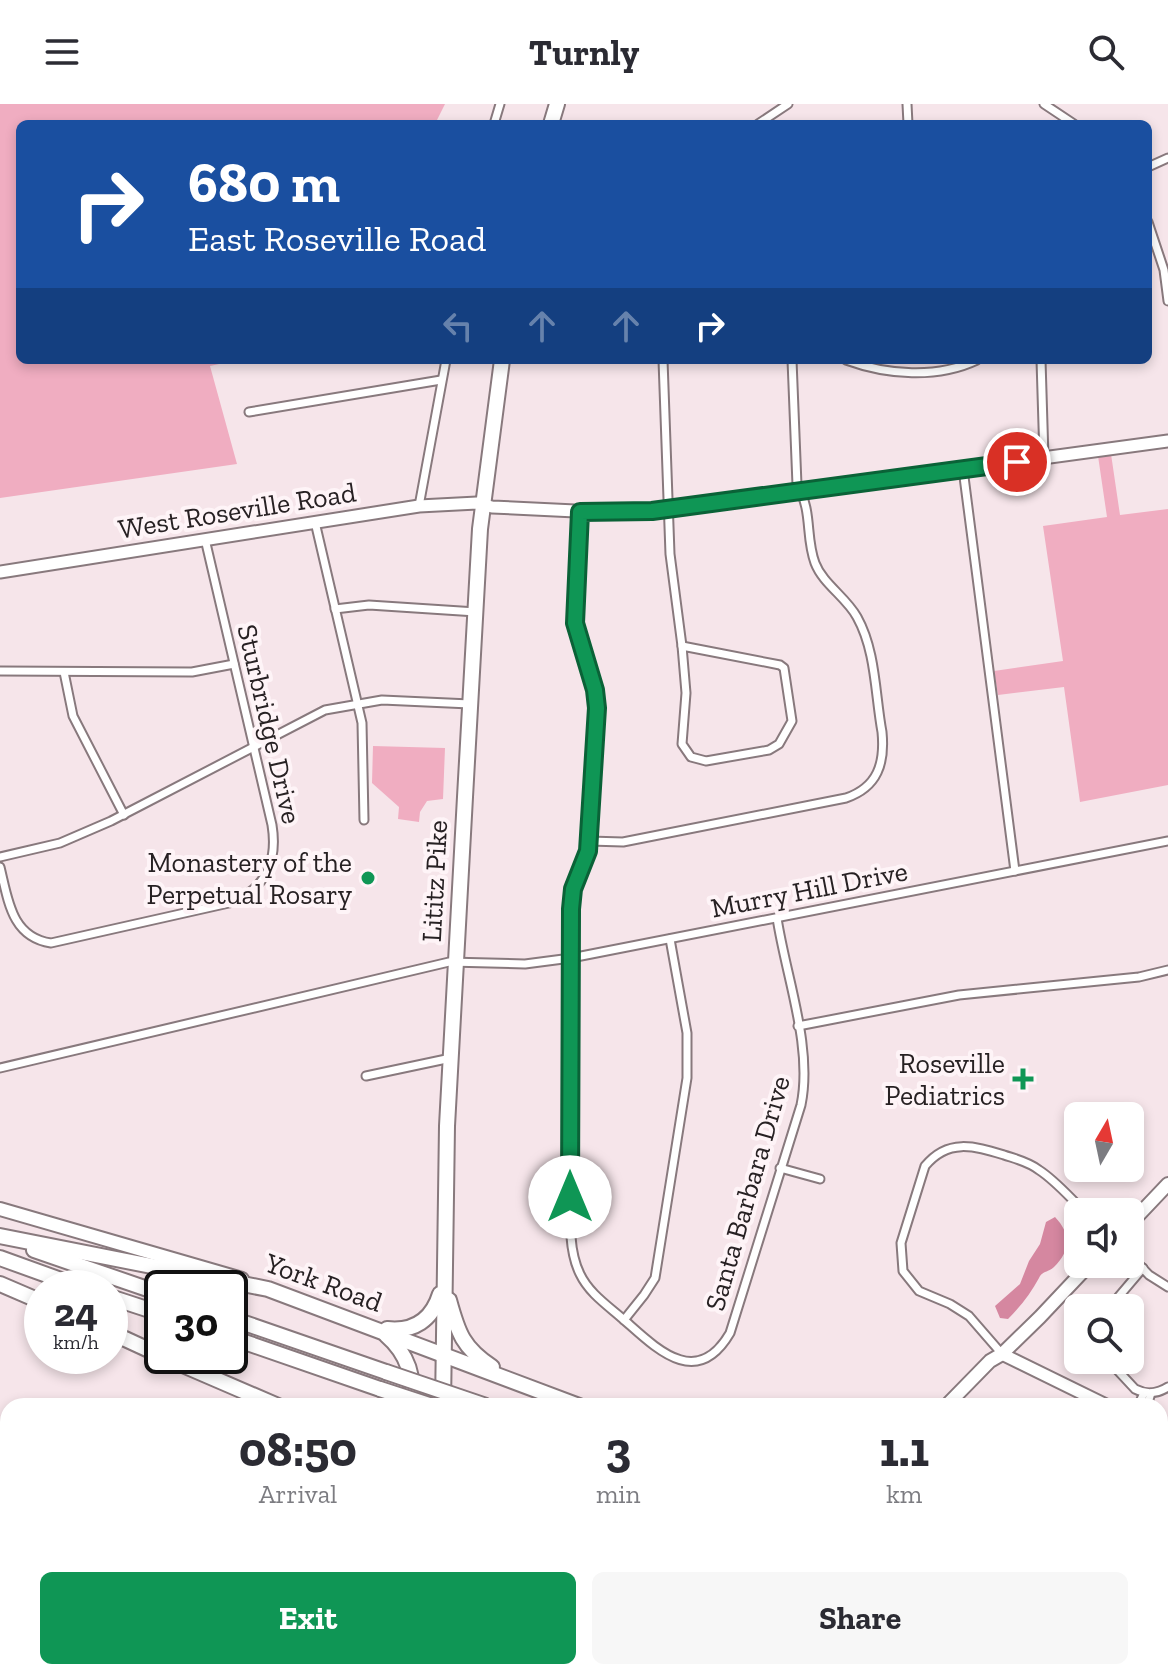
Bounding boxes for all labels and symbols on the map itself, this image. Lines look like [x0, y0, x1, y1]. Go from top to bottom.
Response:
pin [983, 428, 1051, 496]
street label: West Roseville Road [116, 475, 358, 546]
street label: Sturbridge Drive [231, 621, 308, 827]
street label: Lititz Pike [415, 819, 454, 943]
place label: Monastery of the Perpetual Rosary [146, 846, 353, 911]
street label: Murry Hill Drive [708, 854, 910, 925]
marker: Monastery of the Perpetual Rosary [359, 869, 377, 887]
place label: Roseville Pediatrics [884, 1047, 1005, 1112]
marker: Roseville Pediatrics [1012, 1068, 1034, 1090]
street label: Santa Barbara Drive [698, 1072, 797, 1314]
north arrow [1064, 1102, 1144, 1182]
position arrow [528, 1155, 612, 1239]
street label: York Road [260, 1246, 387, 1319]
speed limit sign: 30 [144, 1270, 248, 1374]

